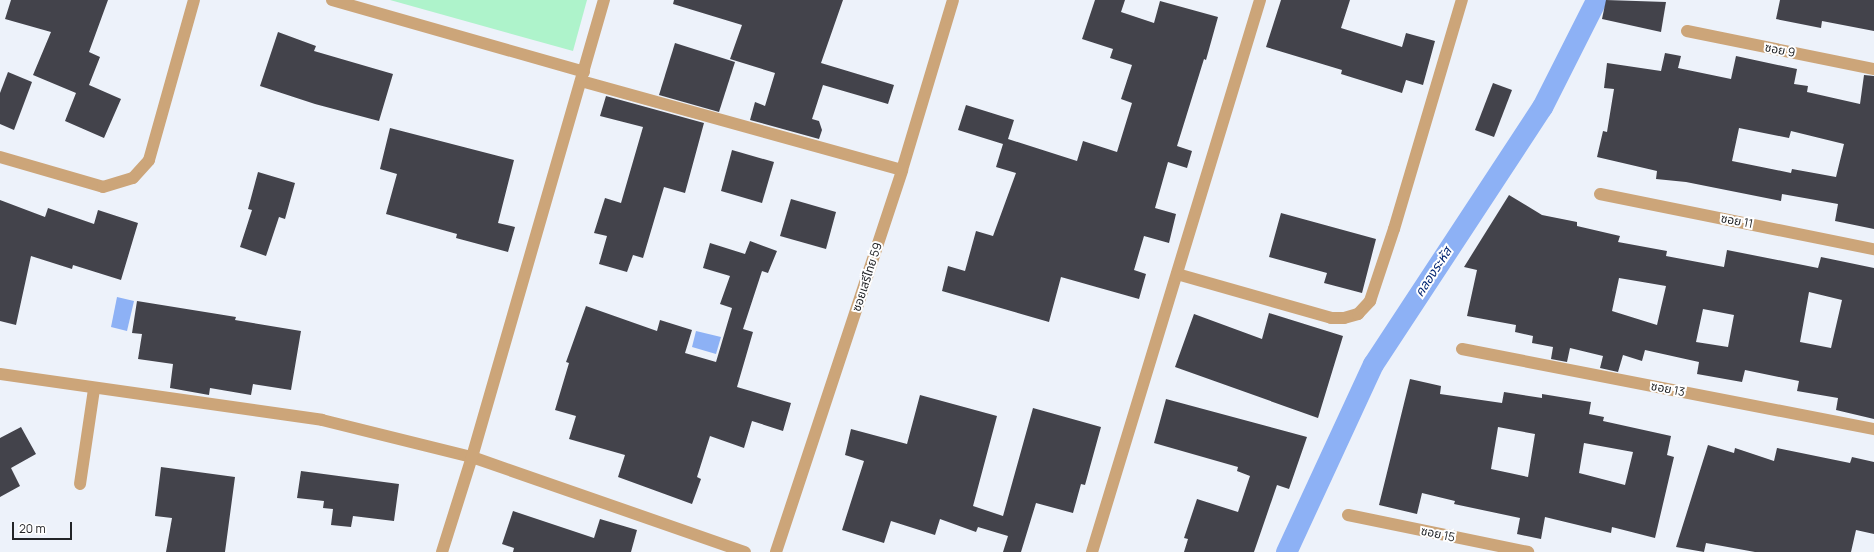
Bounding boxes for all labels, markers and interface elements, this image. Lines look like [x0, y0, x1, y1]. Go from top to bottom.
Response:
street label: ซอย 9 [1764, 40, 1796, 60]
street label: ซอย 11 [1720, 211, 1754, 231]
street label: ซอยเสรีไทย 59 [849, 241, 885, 313]
water label: คลองระหัส [1411, 244, 1455, 300]
street label: ซอย 13 [1650, 379, 1686, 399]
scale bar [14, 514, 74, 540]
text: 20 m [19, 520, 46, 537]
street label: ซอย 15 [1420, 523, 1456, 545]

